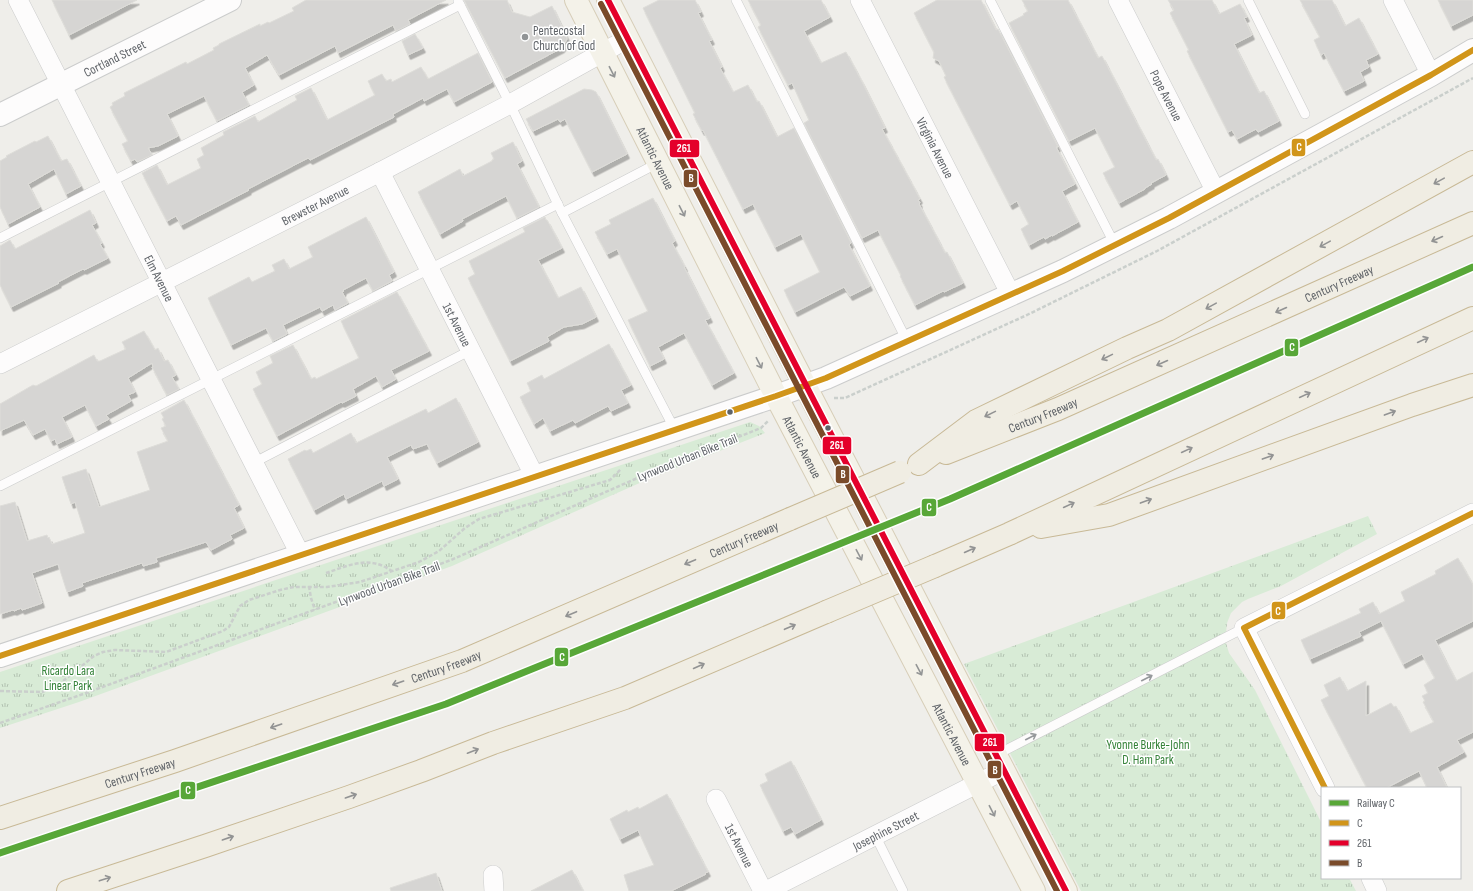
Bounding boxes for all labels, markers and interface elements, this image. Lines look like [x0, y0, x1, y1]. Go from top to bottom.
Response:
place label: Pentecostal Church of God [533, 23, 595, 54]
marker: Pentecostal Church of God [520, 32, 530, 42]
street label: Cortland Street [81, 36, 149, 81]
one-way arrow [609, 66, 616, 78]
street label: Pope Avenue [1146, 67, 1185, 124]
street label: Virginia Avenue [913, 115, 957, 181]
street label: Atlantic Avenue [632, 124, 677, 192]
line badge: C [1291, 138, 1306, 157]
line badge: 261 [669, 139, 700, 158]
text: C [1296, 141, 1302, 154]
text: 261 [677, 142, 692, 155]
line badge: B [683, 169, 698, 188]
text: B [688, 172, 694, 185]
one-way arrow [1433, 178, 1445, 185]
street label: Brewster Avenue [279, 182, 352, 229]
one-way arrow [679, 205, 687, 217]
one-way arrow [1432, 236, 1444, 243]
one-way arrow [1319, 240, 1331, 248]
street label: Elm Avenue [140, 253, 177, 304]
street label: Century Freeway [1302, 262, 1376, 306]
street label: 1st Avenue [439, 300, 474, 350]
one-way arrow [1205, 303, 1217, 311]
one-way arrow [1275, 306, 1287, 314]
one-way arrow [1417, 336, 1429, 343]
line badge: C [1284, 338, 1299, 357]
text: C [1289, 341, 1295, 354]
one-way arrow [1101, 354, 1113, 362]
one-way arrow [756, 357, 764, 369]
one-way arrow [1156, 360, 1168, 367]
one-way arrow [1299, 391, 1311, 398]
street label: Century Freeway [1006, 394, 1080, 437]
unlabelled marker [725, 407, 735, 417]
one-way arrow [1384, 408, 1396, 416]
one-way arrow [985, 411, 997, 418]
street label: Atlantic Avenue [778, 413, 824, 481]
unlabelled marker [823, 423, 833, 433]
street label: Lynwood Urban Bike Trail [635, 431, 740, 485]
line badge: 261 [822, 436, 852, 455]
text: 261 [830, 439, 845, 452]
one-way arrow [1181, 446, 1193, 453]
one-way arrow [1261, 453, 1274, 460]
line badge: B [835, 465, 850, 484]
text: B [840, 468, 846, 481]
one-way arrow [1139, 497, 1151, 505]
line badge: C [921, 498, 937, 517]
text: C [926, 501, 932, 514]
one-way arrow [1063, 501, 1075, 508]
street label: Century Freeway [707, 518, 781, 562]
one-way arrow [964, 546, 976, 553]
one-way arrow [856, 549, 863, 561]
street label: Lynwood Urban Bike Trail [336, 558, 442, 610]
one-way arrow [685, 559, 697, 567]
line badge: C [1271, 601, 1286, 620]
text: C [1275, 605, 1281, 618]
one-way arrow [565, 610, 577, 618]
one-way arrow [784, 623, 796, 630]
street label: Century Freeway [409, 647, 484, 687]
line badge: C [554, 647, 569, 667]
text: C [559, 651, 565, 664]
one-way arrow [692, 662, 704, 669]
park label: Ricardo Lara Linear Park [41, 663, 95, 694]
one-way arrow [916, 664, 924, 676]
one-way arrow [1141, 674, 1153, 681]
one-way arrow [392, 680, 405, 687]
street label: Atlantic Avenue [928, 700, 974, 769]
one-way arrow [269, 723, 282, 730]
line badge: 261 [974, 733, 1005, 752]
one-way arrow [1025, 733, 1037, 740]
text: 261 [983, 736, 998, 749]
park label: Yvonne Burke-John D. Ham Park [1106, 737, 1190, 768]
one-way arrow [467, 746, 479, 754]
street label: Century Freeway [103, 754, 177, 792]
line badge: B [987, 760, 1002, 779]
text: B [992, 764, 998, 777]
line badge: C [180, 781, 196, 800]
text: C [185, 784, 191, 797]
legend [1321, 787, 1461, 879]
one-way arrow [345, 792, 358, 799]
text: Railway C [1357, 796, 1395, 811]
one-way arrow [989, 804, 996, 816]
street label: Josephine Street [849, 808, 922, 855]
text: C [1357, 816, 1363, 831]
street label: 1st Avenue [721, 821, 757, 870]
one-way arrow [222, 834, 234, 842]
text: 261 [1357, 836, 1372, 851]
text: B [1357, 856, 1362, 871]
one-way arrow [98, 875, 111, 882]

